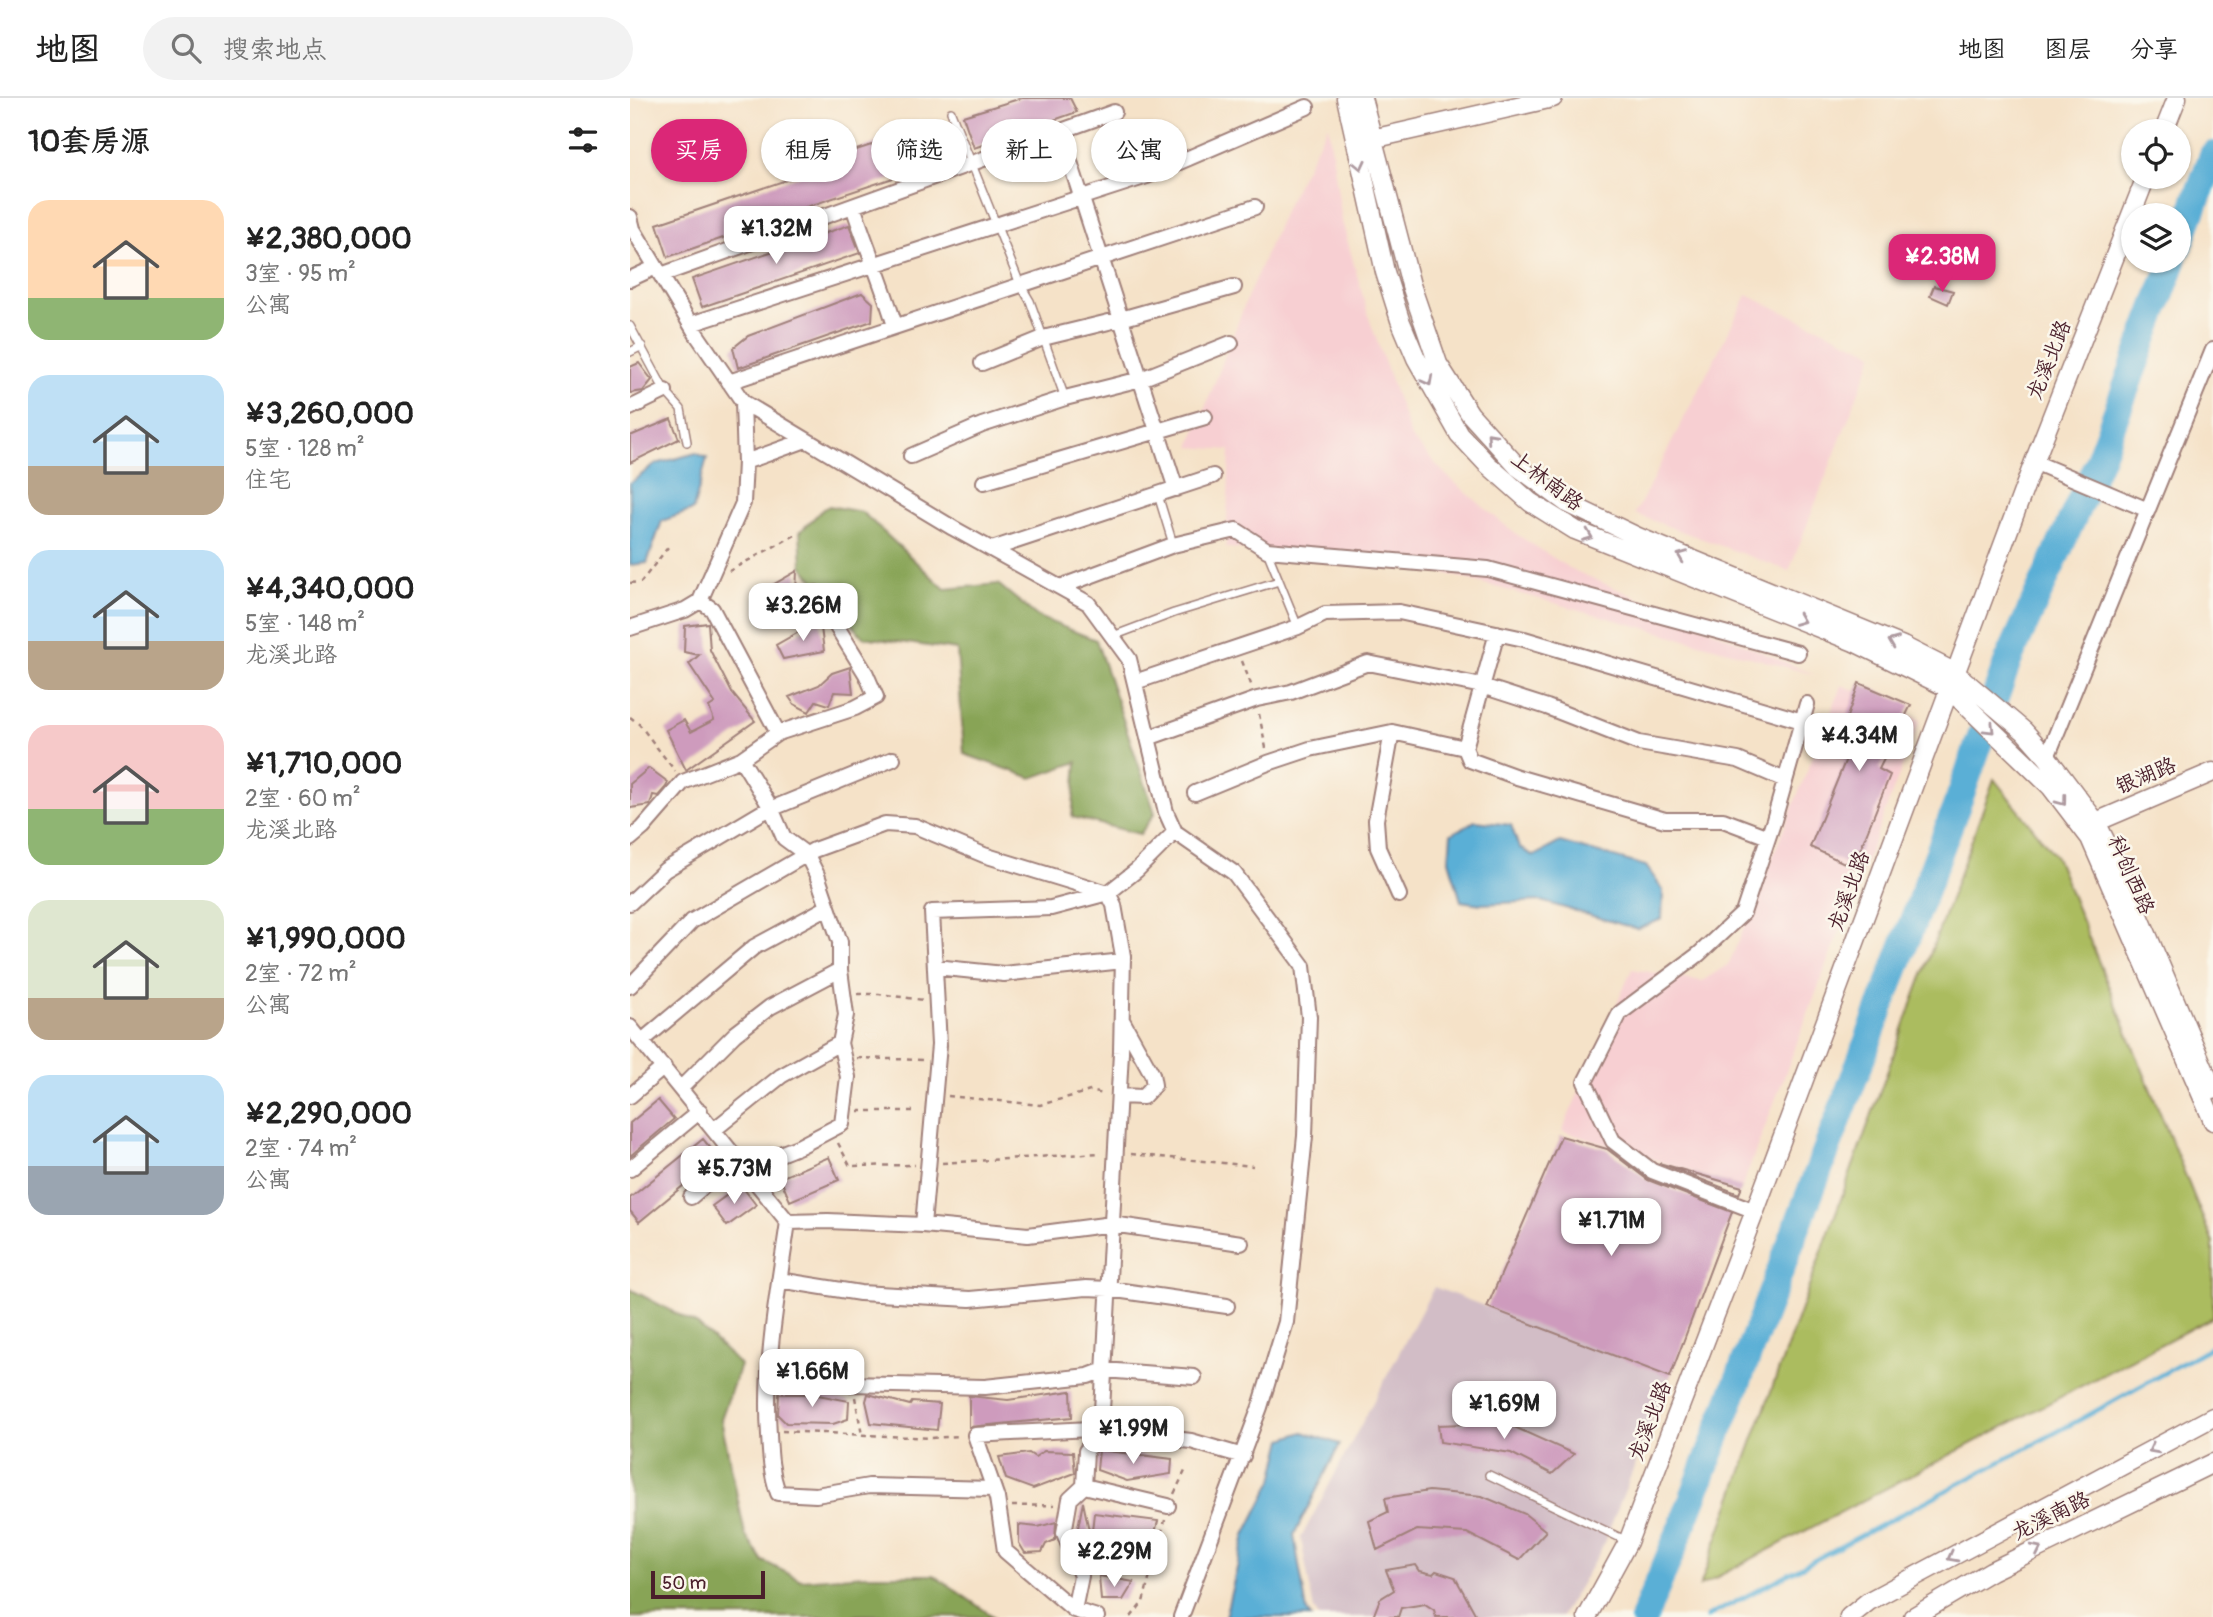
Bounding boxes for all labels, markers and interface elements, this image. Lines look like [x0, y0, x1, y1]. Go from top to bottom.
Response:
search box [143, 17, 633, 80]
text: 地图 [35, 29, 101, 70]
icon: search [167, 29, 205, 67]
text: 搜索地点 [223, 34, 327, 66]
text: 地图 [1958, 35, 2006, 64]
text: 图层 [2044, 35, 2092, 64]
text: 分享 [2130, 35, 2178, 64]
chip: 买房 [651, 119, 747, 182]
chip: 租房 [761, 119, 857, 182]
chip: 筛选 [871, 119, 967, 182]
chip: 新上 [981, 119, 1077, 182]
chip: 公寓 [1091, 119, 1187, 182]
map controls [2121, 119, 2191, 273]
button: locate [2121, 119, 2191, 189]
icon: filters [564, 121, 602, 159]
text: 10套房源 [28, 123, 150, 160]
one-way arrow [1352, 159, 1366, 171]
button: layers [2121, 203, 2191, 273]
pin: ¥1.32M [719, 206, 833, 266]
text: ¥1.32M [740, 214, 812, 243]
text: ¥2,380,000 [245, 220, 412, 257]
icon: home [84, 228, 168, 312]
pin: ¥2.38M [1885, 234, 1999, 294]
text: ¥2.38M [1905, 242, 1979, 271]
text: 3室 · 95 m² [245, 259, 356, 288]
text: 公寓 [245, 290, 291, 319]
street label: 龙溪北路 [2021, 316, 2077, 404]
one-way arrow [1419, 374, 1433, 386]
text: ¥3,260,000 [245, 395, 414, 432]
icon: home [84, 403, 168, 487]
one-way arrow [1487, 432, 1499, 445]
text: 5室 · 128 m² [245, 434, 365, 463]
street label: 上林南路 [1505, 445, 1589, 517]
text: 住宅 [245, 465, 291, 494]
one-way arrow [1582, 527, 1594, 541]
one-way arrow [1677, 550, 1689, 564]
text: ¥4,340,000 [245, 570, 415, 607]
icon: home [84, 578, 168, 662]
pin: ¥3.26M [746, 584, 860, 643]
text: ¥3.26M [765, 591, 841, 620]
text: 5室 · 148 m² [245, 609, 365, 638]
one-way arrow [1793, 612, 1805, 626]
one-way arrow [1887, 636, 1900, 650]
text: 龙溪北路 [245, 640, 337, 669]
pin: ¥4.34M [1802, 714, 1916, 773]
one-way arrow [1982, 720, 1995, 733]
text: ¥4.34M [1820, 721, 1898, 750]
text: ¥1,710,000 [245, 745, 402, 782]
street label: 银湖路 [2112, 751, 2180, 801]
icon: home [84, 753, 168, 837]
text: 2室 · 60 m² [245, 784, 361, 813]
one-way arrow [2054, 794, 2066, 806]
text: 龙溪北路 [245, 815, 337, 844]
street label: 科创西路 [2102, 831, 2160, 919]
street label: 龙溪北路 [1822, 847, 1876, 935]
text: ¥1,990,000 [245, 920, 406, 957]
icon: home [84, 928, 168, 1012]
text: 2室 · 72 m² [245, 959, 357, 988]
text: 公寓 [245, 990, 291, 1019]
text: ¥2,290,000 [245, 1095, 412, 1132]
icon: home [84, 1103, 168, 1187]
text: 2室 · 74 m² [245, 1134, 357, 1163]
pin: ¥5.73M [677, 1146, 791, 1206]
text: ¥5.73M [696, 1154, 772, 1183]
text: 公寓 [245, 1165, 291, 1194]
pin: ¥1.71M [1554, 1198, 1668, 1258]
text: ¥1.71M [1577, 1206, 1645, 1235]
pin: ¥1.66M [755, 1350, 869, 1409]
text: ¥1.66M [775, 1357, 849, 1386]
street label: 龙溪北路 [1622, 1377, 1678, 1465]
pin: ¥1.69M [1447, 1382, 1561, 1441]
text: ¥1.69M [1468, 1389, 1540, 1418]
pin: ¥1.99M [1076, 1406, 1190, 1466]
text: ¥1.99M [1098, 1414, 1168, 1443]
one-way arrow [2148, 1441, 2160, 1455]
street label: 龙溪南路 [2007, 1485, 2095, 1547]
pin: ¥2.29M [1057, 1530, 1171, 1589]
text: ¥2.29M [1076, 1537, 1152, 1566]
one-way arrow [2030, 1543, 2042, 1557]
one-way arrow [1947, 1549, 1959, 1562]
scale bar [651, 1568, 765, 1600]
text: 50 m [662, 1571, 706, 1595]

